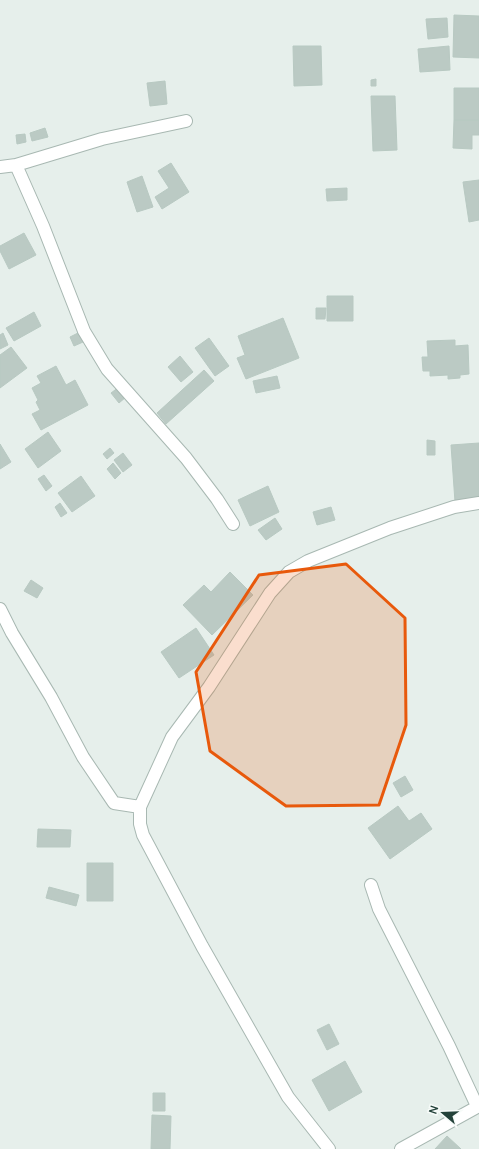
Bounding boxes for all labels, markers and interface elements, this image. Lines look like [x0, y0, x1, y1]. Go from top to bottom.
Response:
north arrow [423, 1093, 463, 1133]
text: N [425, 1103, 441, 1116]

